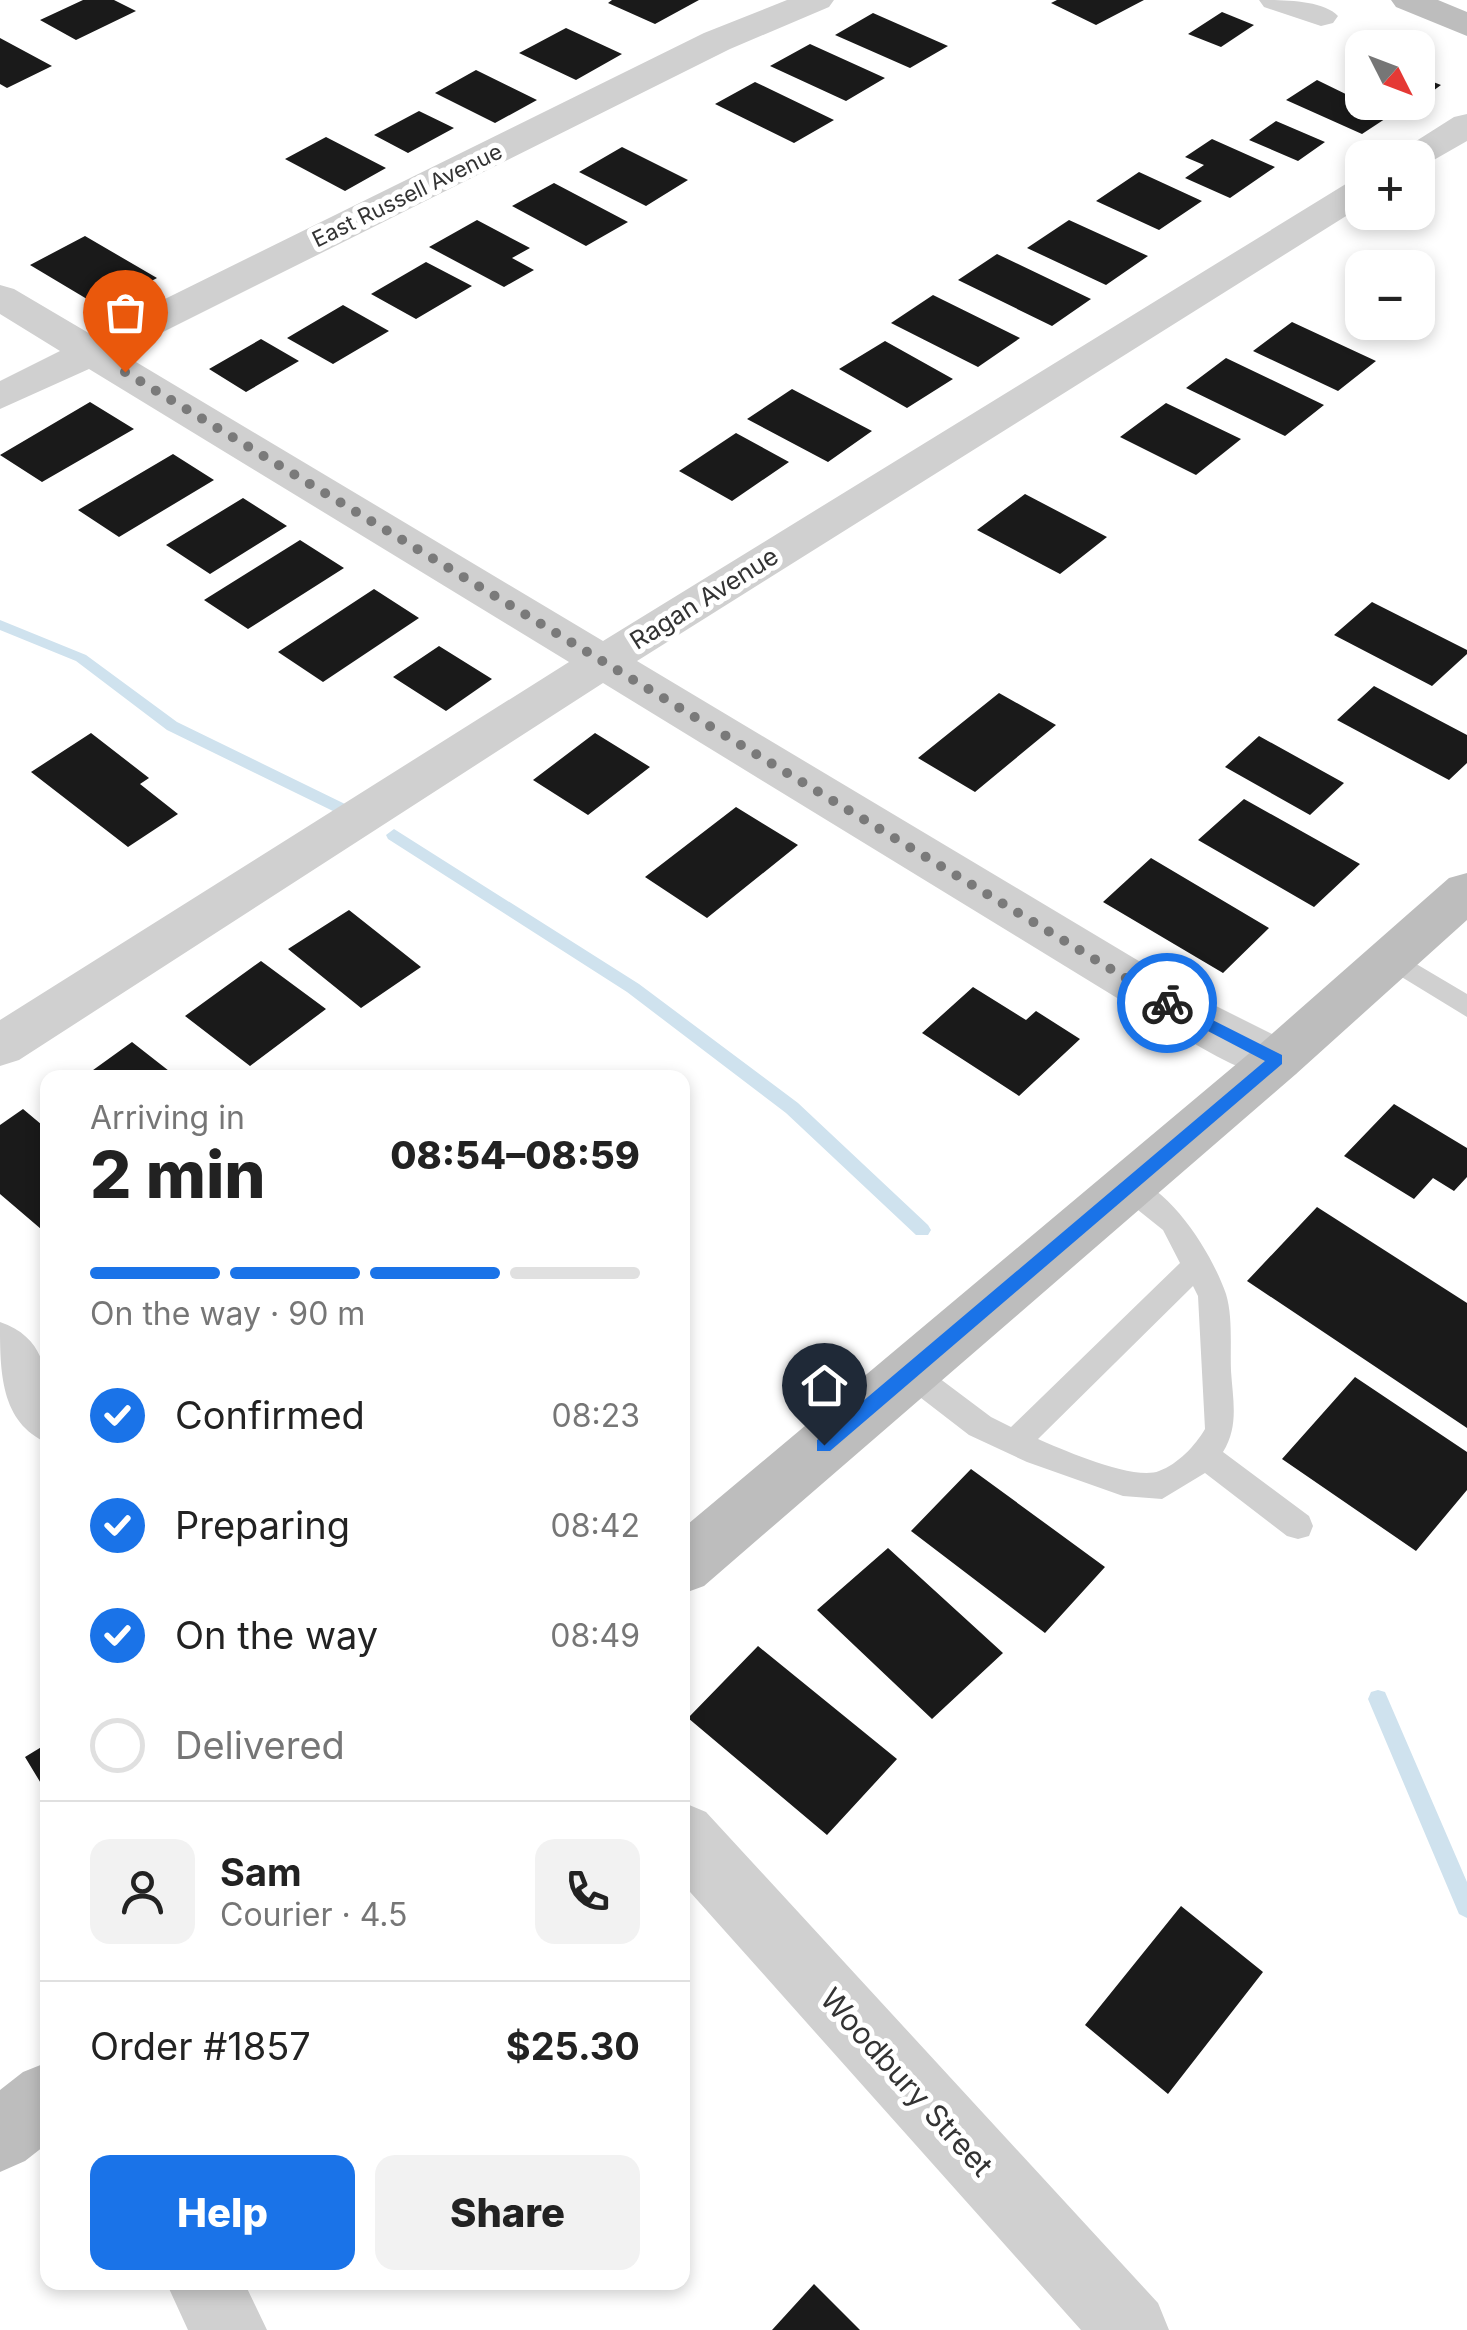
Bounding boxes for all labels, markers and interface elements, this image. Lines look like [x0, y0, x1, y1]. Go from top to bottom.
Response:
north arrow [1345, 30, 1435, 120]
map controls [1345, 30, 1435, 340]
street label: East Russell Avenue [308, 138, 506, 252]
button: + [1345, 140, 1435, 230]
button: − [1345, 250, 1435, 340]
pin [83, 270, 168, 373]
icon: bag [98, 285, 153, 340]
street label: Ragan Avenue [624, 541, 784, 655]
courier [1117, 953, 1217, 1053]
icon: bike [1140, 976, 1195, 1031]
text: Arriving in [90, 1098, 245, 1137]
text: 08:54–08:59 [390, 1132, 640, 1178]
text: 2 min [90, 1135, 266, 1214]
text: On the way · 90 m [90, 1294, 365, 1333]
pin [782, 1343, 867, 1446]
icon: home [797, 1358, 852, 1413]
icon: check [90, 1388, 145, 1443]
text: Confirmed [175, 1392, 365, 1438]
text: 08:23 [552, 1396, 640, 1435]
icon: check [90, 1498, 145, 1553]
text: Preparing [175, 1502, 350, 1548]
text: 08:42 [551, 1506, 640, 1545]
icon: check [90, 1608, 145, 1663]
text: On the way [175, 1612, 378, 1658]
text: 08:49 [550, 1616, 640, 1655]
text: Delivered [175, 1722, 345, 1768]
button: person [90, 1839, 195, 1944]
button: phone [535, 1839, 640, 1944]
text: Sam [220, 1849, 302, 1895]
text: Courier · 4.5 [220, 1895, 408, 1934]
street label: Woodbury Street [813, 1981, 1001, 2183]
text: Order #1857 [90, 2023, 311, 2069]
text: $25.30 [506, 2023, 640, 2069]
button: Help [90, 2155, 355, 2270]
button: Share [375, 2155, 640, 2270]

